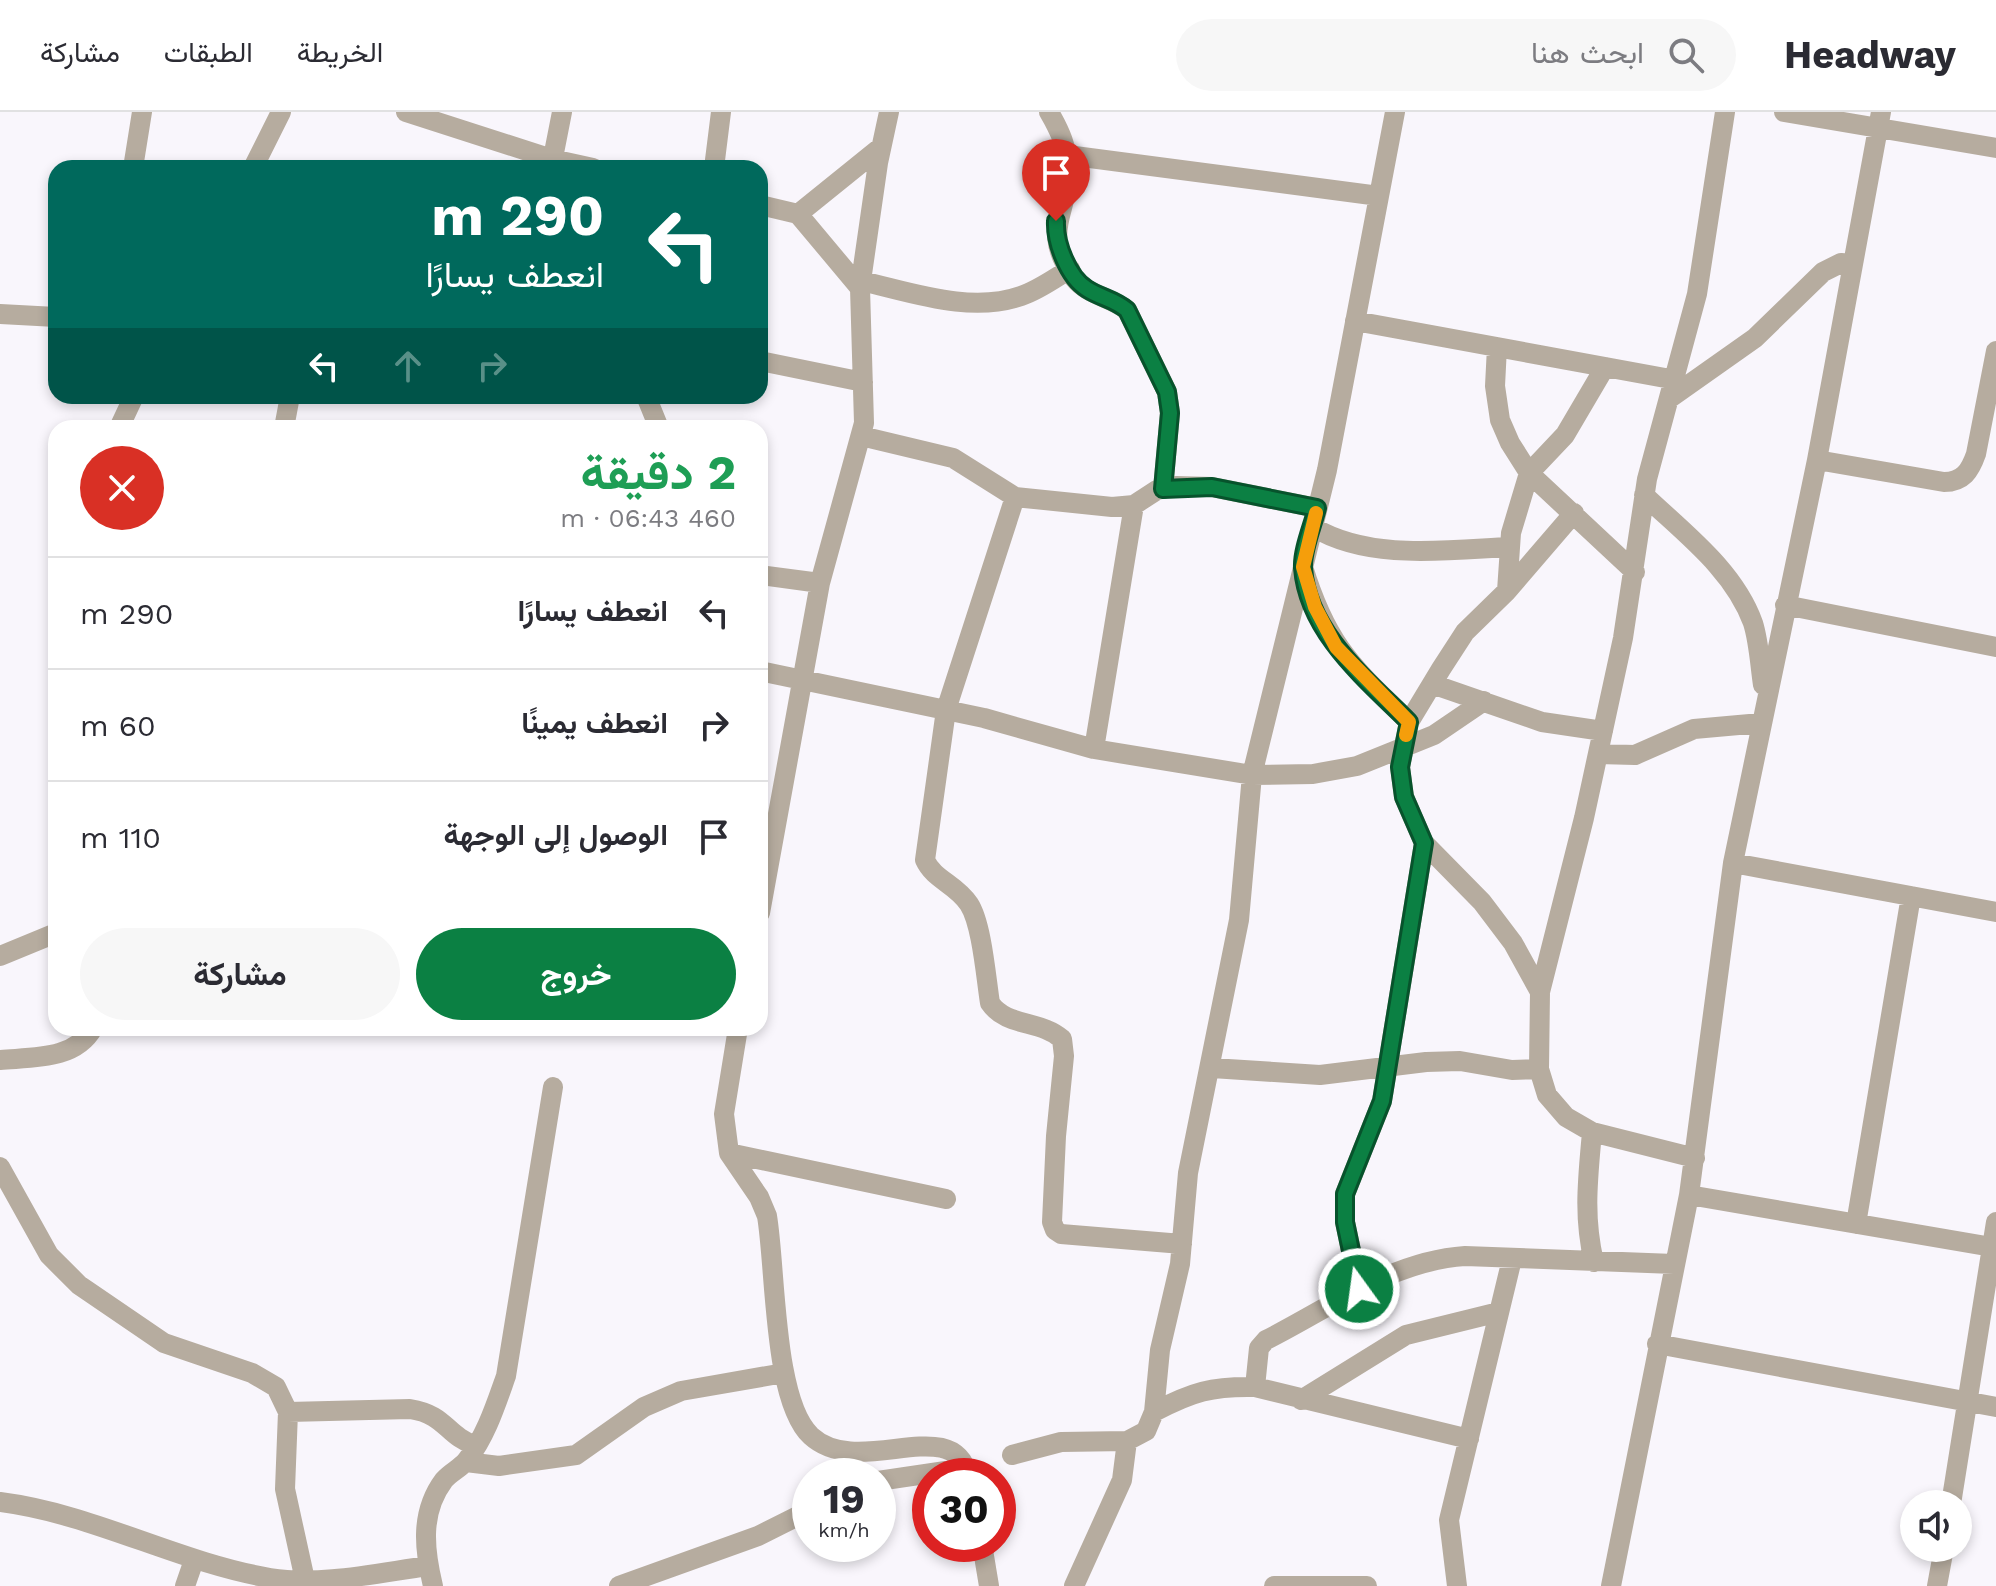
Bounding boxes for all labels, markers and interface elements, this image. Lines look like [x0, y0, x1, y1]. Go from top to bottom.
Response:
search box [1176, 19, 1736, 91]
icon: search [1664, 33, 1708, 77]
text: Headway [1784, 33, 1956, 77]
text: ابحث هنا [1531, 35, 1644, 70]
text: مشاركة [40, 36, 120, 69]
text: الطبقات [164, 36, 253, 69]
text: الخريطة [297, 36, 383, 69]
pin [1022, 139, 1090, 221]
icon: arrive [1034, 151, 1078, 195]
text: 290 m [431, 183, 604, 249]
icon: left [632, 192, 736, 296]
text: انعطف يسارًا [426, 254, 604, 296]
icon: left [302, 344, 346, 388]
icon: ahead [386, 344, 430, 388]
icon: right [470, 344, 514, 388]
text: 2 دقيقة [580, 444, 736, 501]
button: close [80, 446, 164, 530]
text: 460 m · 06:43 [560, 503, 736, 533]
icon: left [692, 591, 736, 635]
text: انعطف يسارًا [517, 593, 668, 628]
text: 290 m [80, 596, 174, 631]
icon: right [692, 703, 736, 747]
text: انعطف يمينًا [521, 705, 668, 740]
text: 60 m [80, 708, 156, 743]
icon: arrive [692, 815, 736, 859]
text: الوصول إلى الوجهة [443, 817, 668, 852]
text: 110 m [80, 820, 161, 855]
button: مشاركة [80, 928, 400, 1020]
button: خروج [416, 928, 736, 1020]
position arrow [1317, 1247, 1401, 1331]
speed limit sign: 30 [912, 1458, 1016, 1562]
text: 19 [823, 1476, 865, 1523]
map controls [1900, 1490, 1972, 1562]
button: sound [1900, 1490, 1972, 1562]
text: km/h [818, 1518, 870, 1542]

